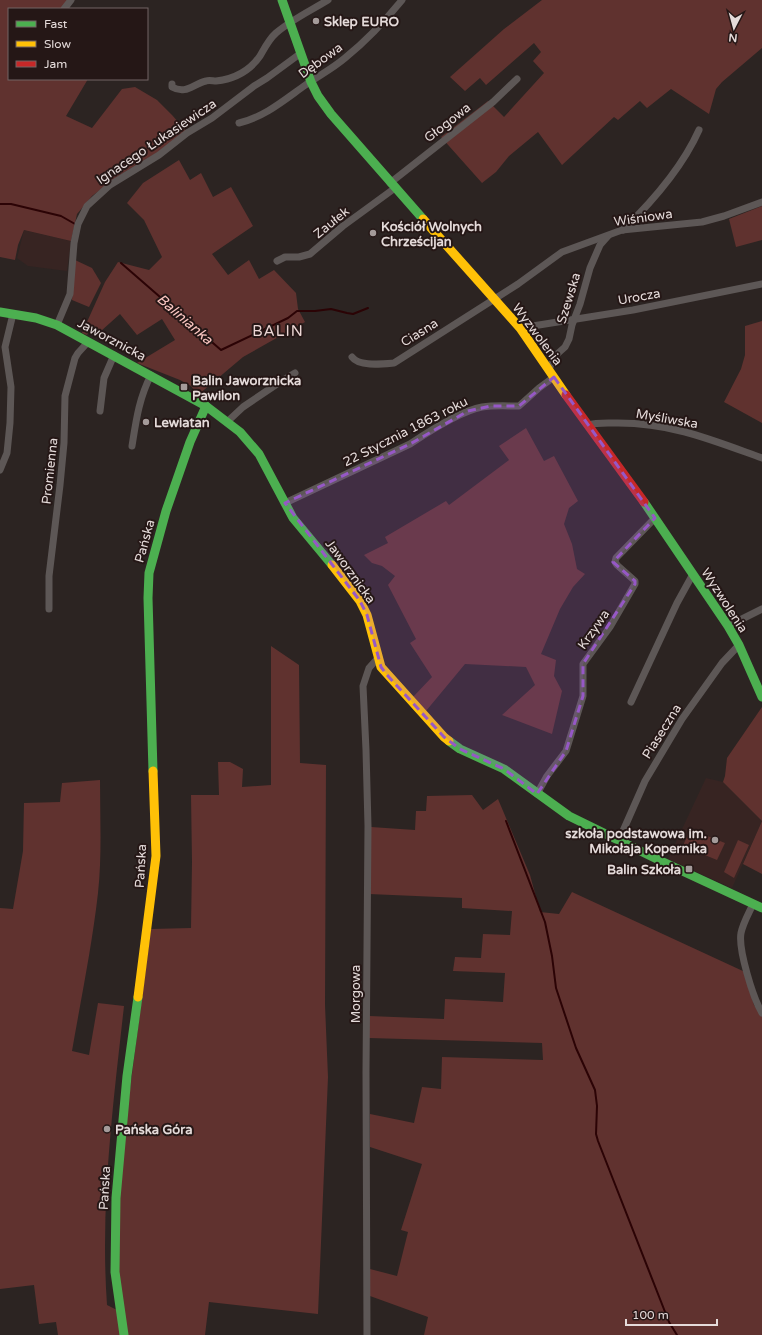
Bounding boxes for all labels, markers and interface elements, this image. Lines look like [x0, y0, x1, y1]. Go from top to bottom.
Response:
legend [8, 8, 148, 80]
north arrow [714, 8, 754, 48]
place label: Sklep EURO [324, 14, 400, 30]
marker: Sklep EURO [311, 16, 321, 26]
text: Fast [44, 17, 68, 31]
text: N [728, 31, 738, 44]
text: Slow [44, 37, 71, 51]
street label: Dębowa [295, 40, 346, 82]
text: Jam [44, 57, 67, 71]
street label: Ignacego Łukasiewicza [93, 96, 220, 188]
street label: Głogowa [421, 100, 474, 146]
street label: Zaułek [311, 204, 353, 242]
street label: Wiśniowa [613, 206, 673, 230]
place label: Kościół Wolnych Chrześcijan [381, 219, 482, 250]
marker: Kościół Wolnych Chrześcijan [368, 228, 378, 238]
street label: Szewska [554, 271, 584, 326]
street label: Urocza [617, 285, 662, 309]
water label: Balinianka [153, 291, 217, 349]
street label: Wyzwolenia [509, 300, 566, 369]
street label: Jaworznicka [75, 315, 148, 365]
street label: Ciasna [398, 315, 441, 351]
district label: BALIN [252, 322, 304, 340]
place label: Balin Jaworznicka Pawilon [192, 373, 301, 404]
marker: Balin Jaworznicka Pawilon [179, 382, 189, 392]
street label: 22 Stycznia 1863 roku [340, 393, 471, 470]
street label: Myśliwska [634, 406, 699, 432]
place label: Lewiatan [154, 415, 210, 431]
marker: Lewiatan [141, 417, 151, 427]
street label: Promienna [39, 437, 61, 505]
street label: Pańska [132, 518, 158, 565]
street label: Jaworznicka [322, 536, 379, 607]
street label: Wyzwolenia [697, 565, 751, 636]
street label: Krzywa [574, 607, 613, 652]
street label: Piaseczna [639, 701, 685, 762]
place label: szkoła podstawowa im. Mikołaja Kopernika [565, 826, 707, 857]
marker: szkoła podstawowa im. Mikołaja Kopernika [710, 835, 720, 845]
street label: Pańska [132, 844, 150, 889]
place label: Balin Szkoła [607, 862, 681, 878]
marker: Balin Szkoła [684, 864, 694, 874]
street label: Morgowa [348, 965, 364, 1023]
place label: Pańska Góra [115, 1122, 193, 1138]
marker: Pańska Góra [102, 1124, 112, 1134]
street label: Pańska [96, 1166, 114, 1211]
scale bar [626, 1301, 717, 1327]
text: 100 m [632, 1308, 669, 1322]

